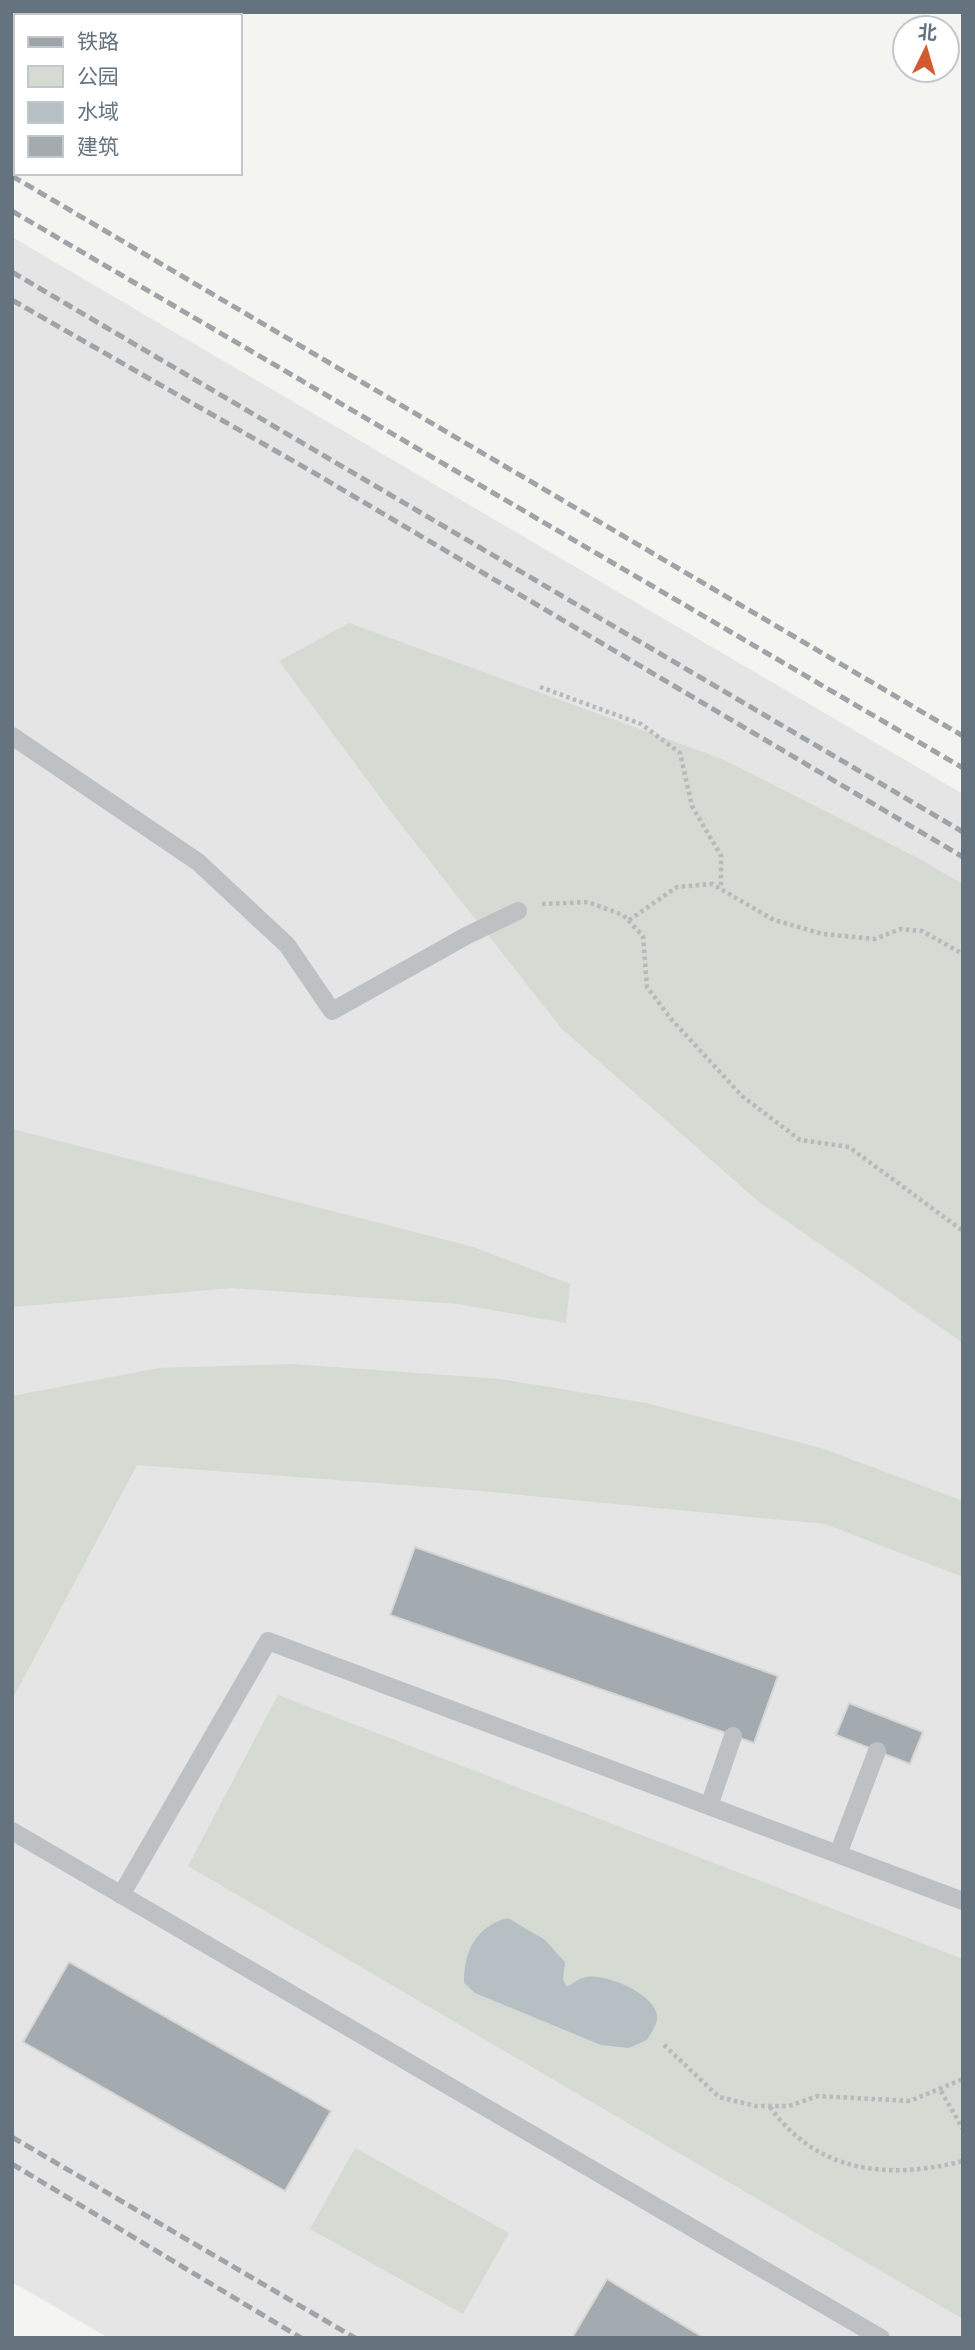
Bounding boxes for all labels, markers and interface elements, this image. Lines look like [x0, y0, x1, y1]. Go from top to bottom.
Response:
legend [14, 14, 242, 175]
north arrow [891, 14, 961, 84]
text: 北 [917, 20, 938, 45]
text: 铁路 [77, 29, 119, 55]
text: 公园 [77, 64, 119, 90]
text: 水域 [77, 99, 119, 125]
text: 建筑 [77, 134, 119, 160]

